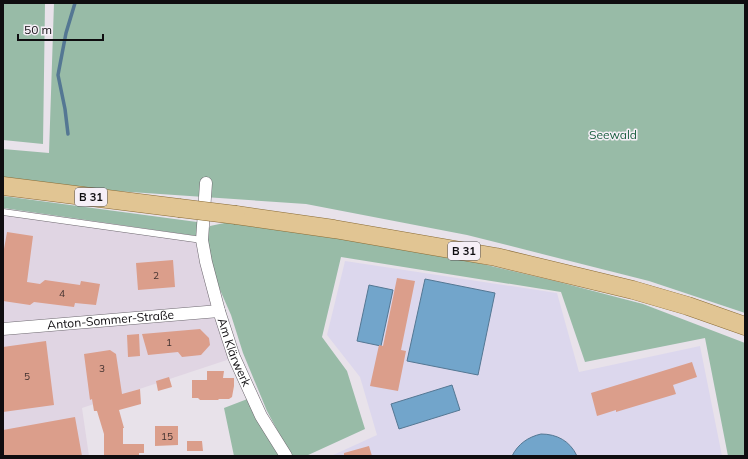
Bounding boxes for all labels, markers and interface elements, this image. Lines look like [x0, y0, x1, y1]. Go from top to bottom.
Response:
scale bar [18, 16, 103, 42]
text: 50 m [24, 22, 52, 37]
park label: Seewald [589, 127, 637, 142]
road number: B 31 [75, 188, 107, 206]
road number: B 31 [448, 242, 480, 260]
house number: 2 [153, 269, 159, 282]
house number: 4 [59, 287, 65, 300]
street label: Anton-Sommer-Straße [47, 307, 175, 332]
street label: Am Klärwerk [215, 316, 255, 389]
house number: 1 [166, 336, 172, 349]
house number: 3 [99, 362, 105, 375]
house number: 5 [24, 370, 30, 383]
house number: 15 [161, 430, 173, 443]

